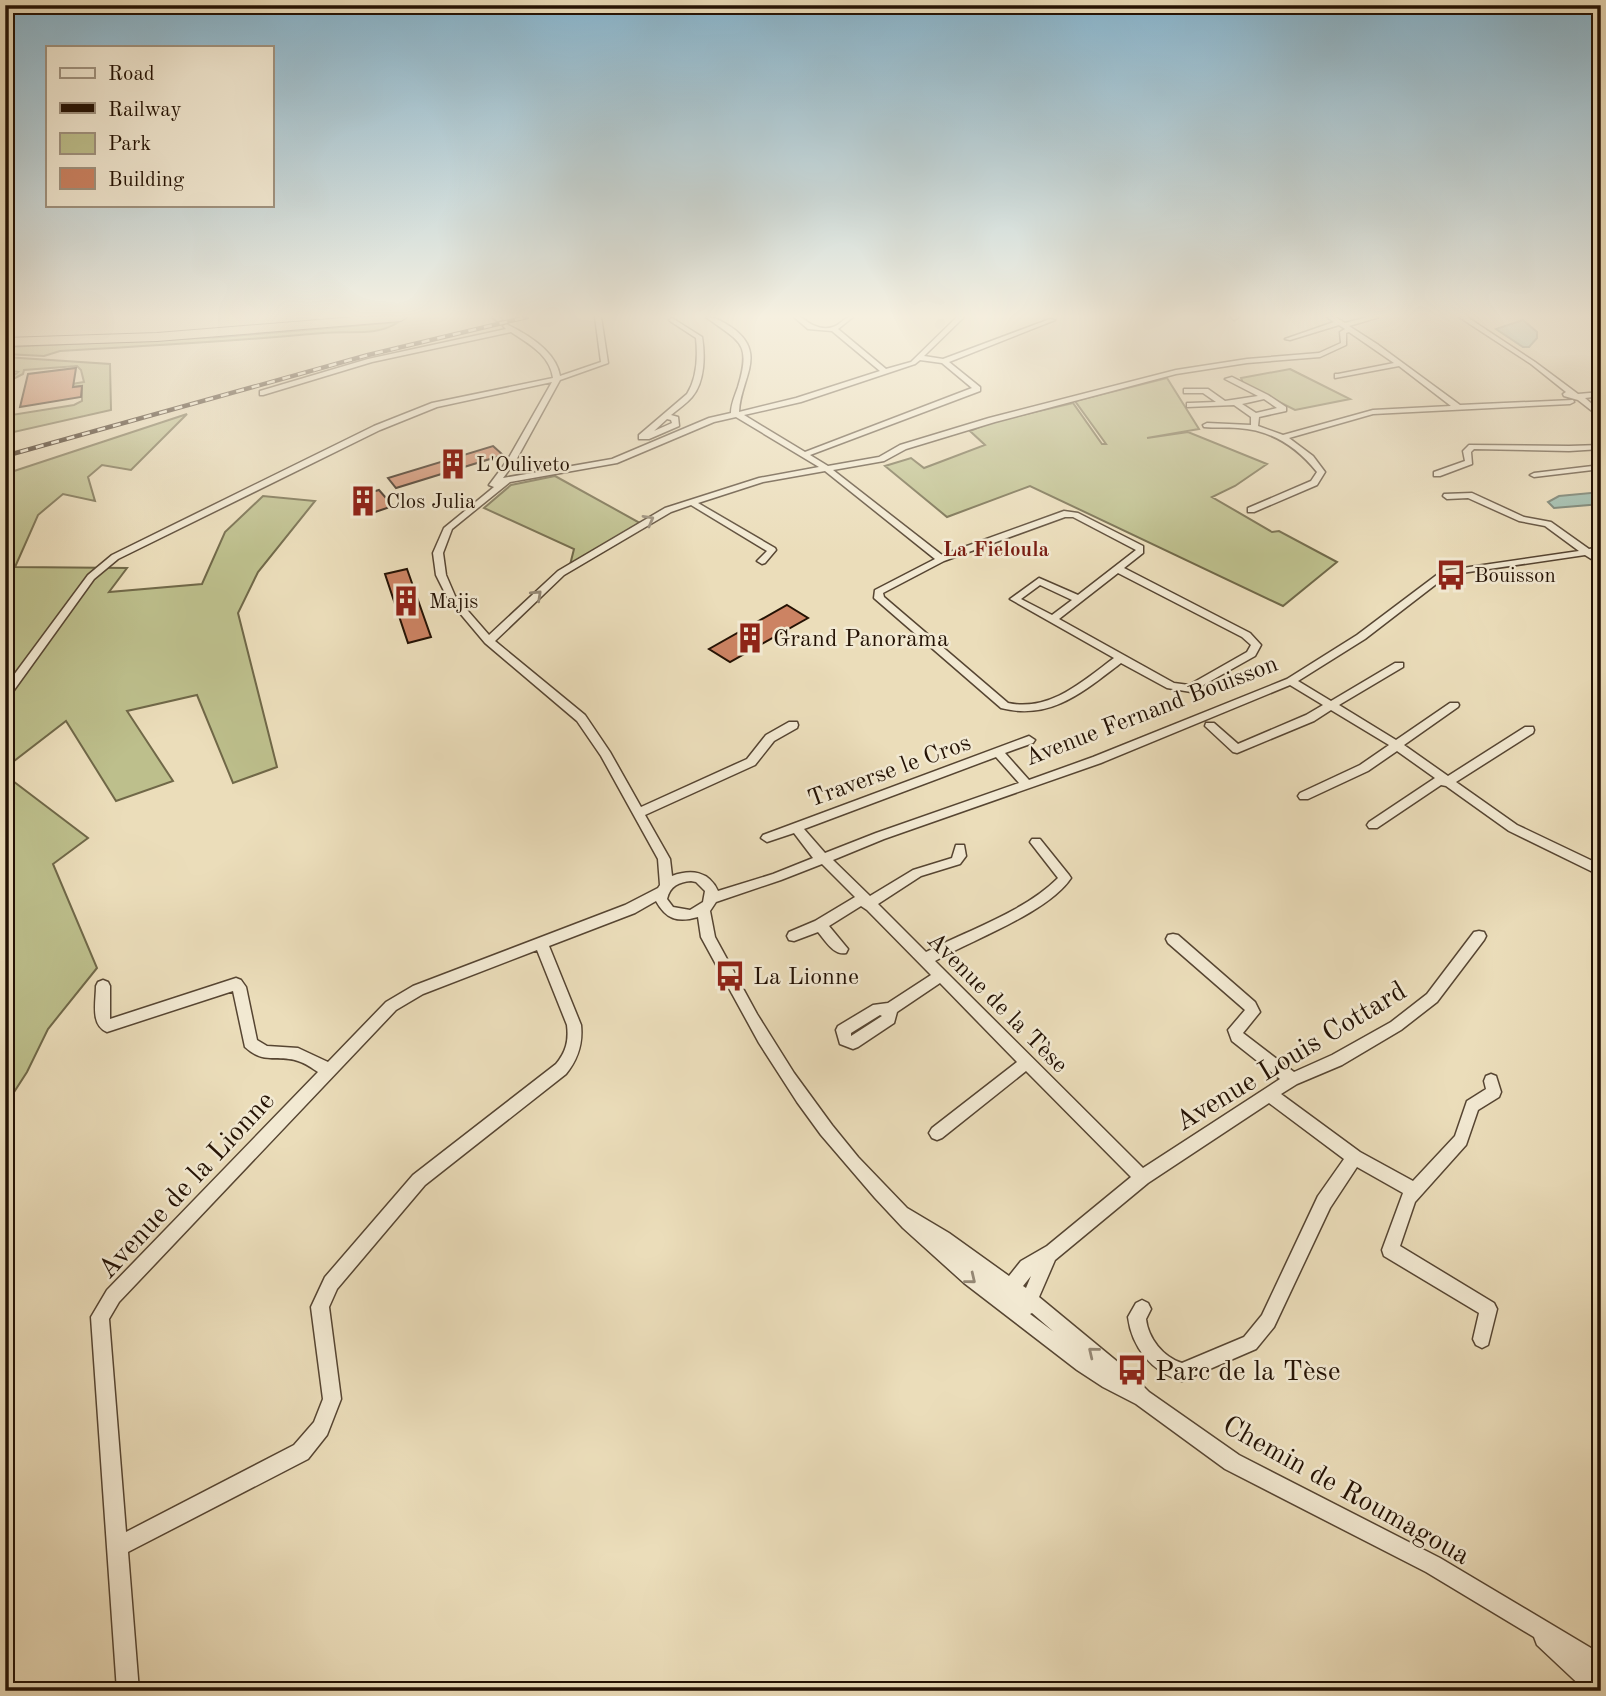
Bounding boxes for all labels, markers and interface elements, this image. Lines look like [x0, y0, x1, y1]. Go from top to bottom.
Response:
legend [46, 46, 273, 206]
text: Road [108, 64, 155, 85]
text: Railway [108, 100, 182, 121]
text: Park [108, 134, 151, 155]
text: Building [108, 170, 185, 191]
building icon: L'Ouliveto [436, 447, 470, 481]
place label: L'Ouliveto [476, 455, 570, 476]
building icon: Clos Julia [346, 484, 380, 518]
place label: Clos Julia [386, 492, 475, 513]
one-way arrow [641, 515, 654, 528]
district label: La Fieloula [943, 540, 1050, 561]
bus stop icon: Bouisson [1434, 558, 1468, 592]
place label: Bouisson [1474, 566, 1556, 587]
building icon: Majis [389, 584, 423, 618]
one-way arrow [529, 591, 542, 603]
place label: Majis [429, 592, 478, 613]
building icon: Grand Panorama [733, 621, 767, 655]
place label: Grand Panorama [773, 628, 949, 652]
street label: Avenue Fernand Bouisson [1022, 652, 1282, 771]
street label: Traverse le Cros [805, 731, 974, 812]
street label: Avenue de la Tèse [922, 928, 1072, 1078]
bus stop icon: La Lionne [713, 959, 747, 993]
place label: La Lionne [753, 966, 859, 990]
street label: Avenue Louis Cottard [1171, 978, 1412, 1138]
street label: Avenue de la Lionne [94, 1087, 281, 1285]
one-way arrow [964, 1270, 976, 1283]
one-way arrow [1088, 1348, 1101, 1360]
bus stop icon: Parc de la Tèse [1115, 1353, 1149, 1387]
place label: Parc de la Tèse [1155, 1359, 1341, 1387]
street label: Chemin de Roumagoua [1217, 1412, 1474, 1571]

